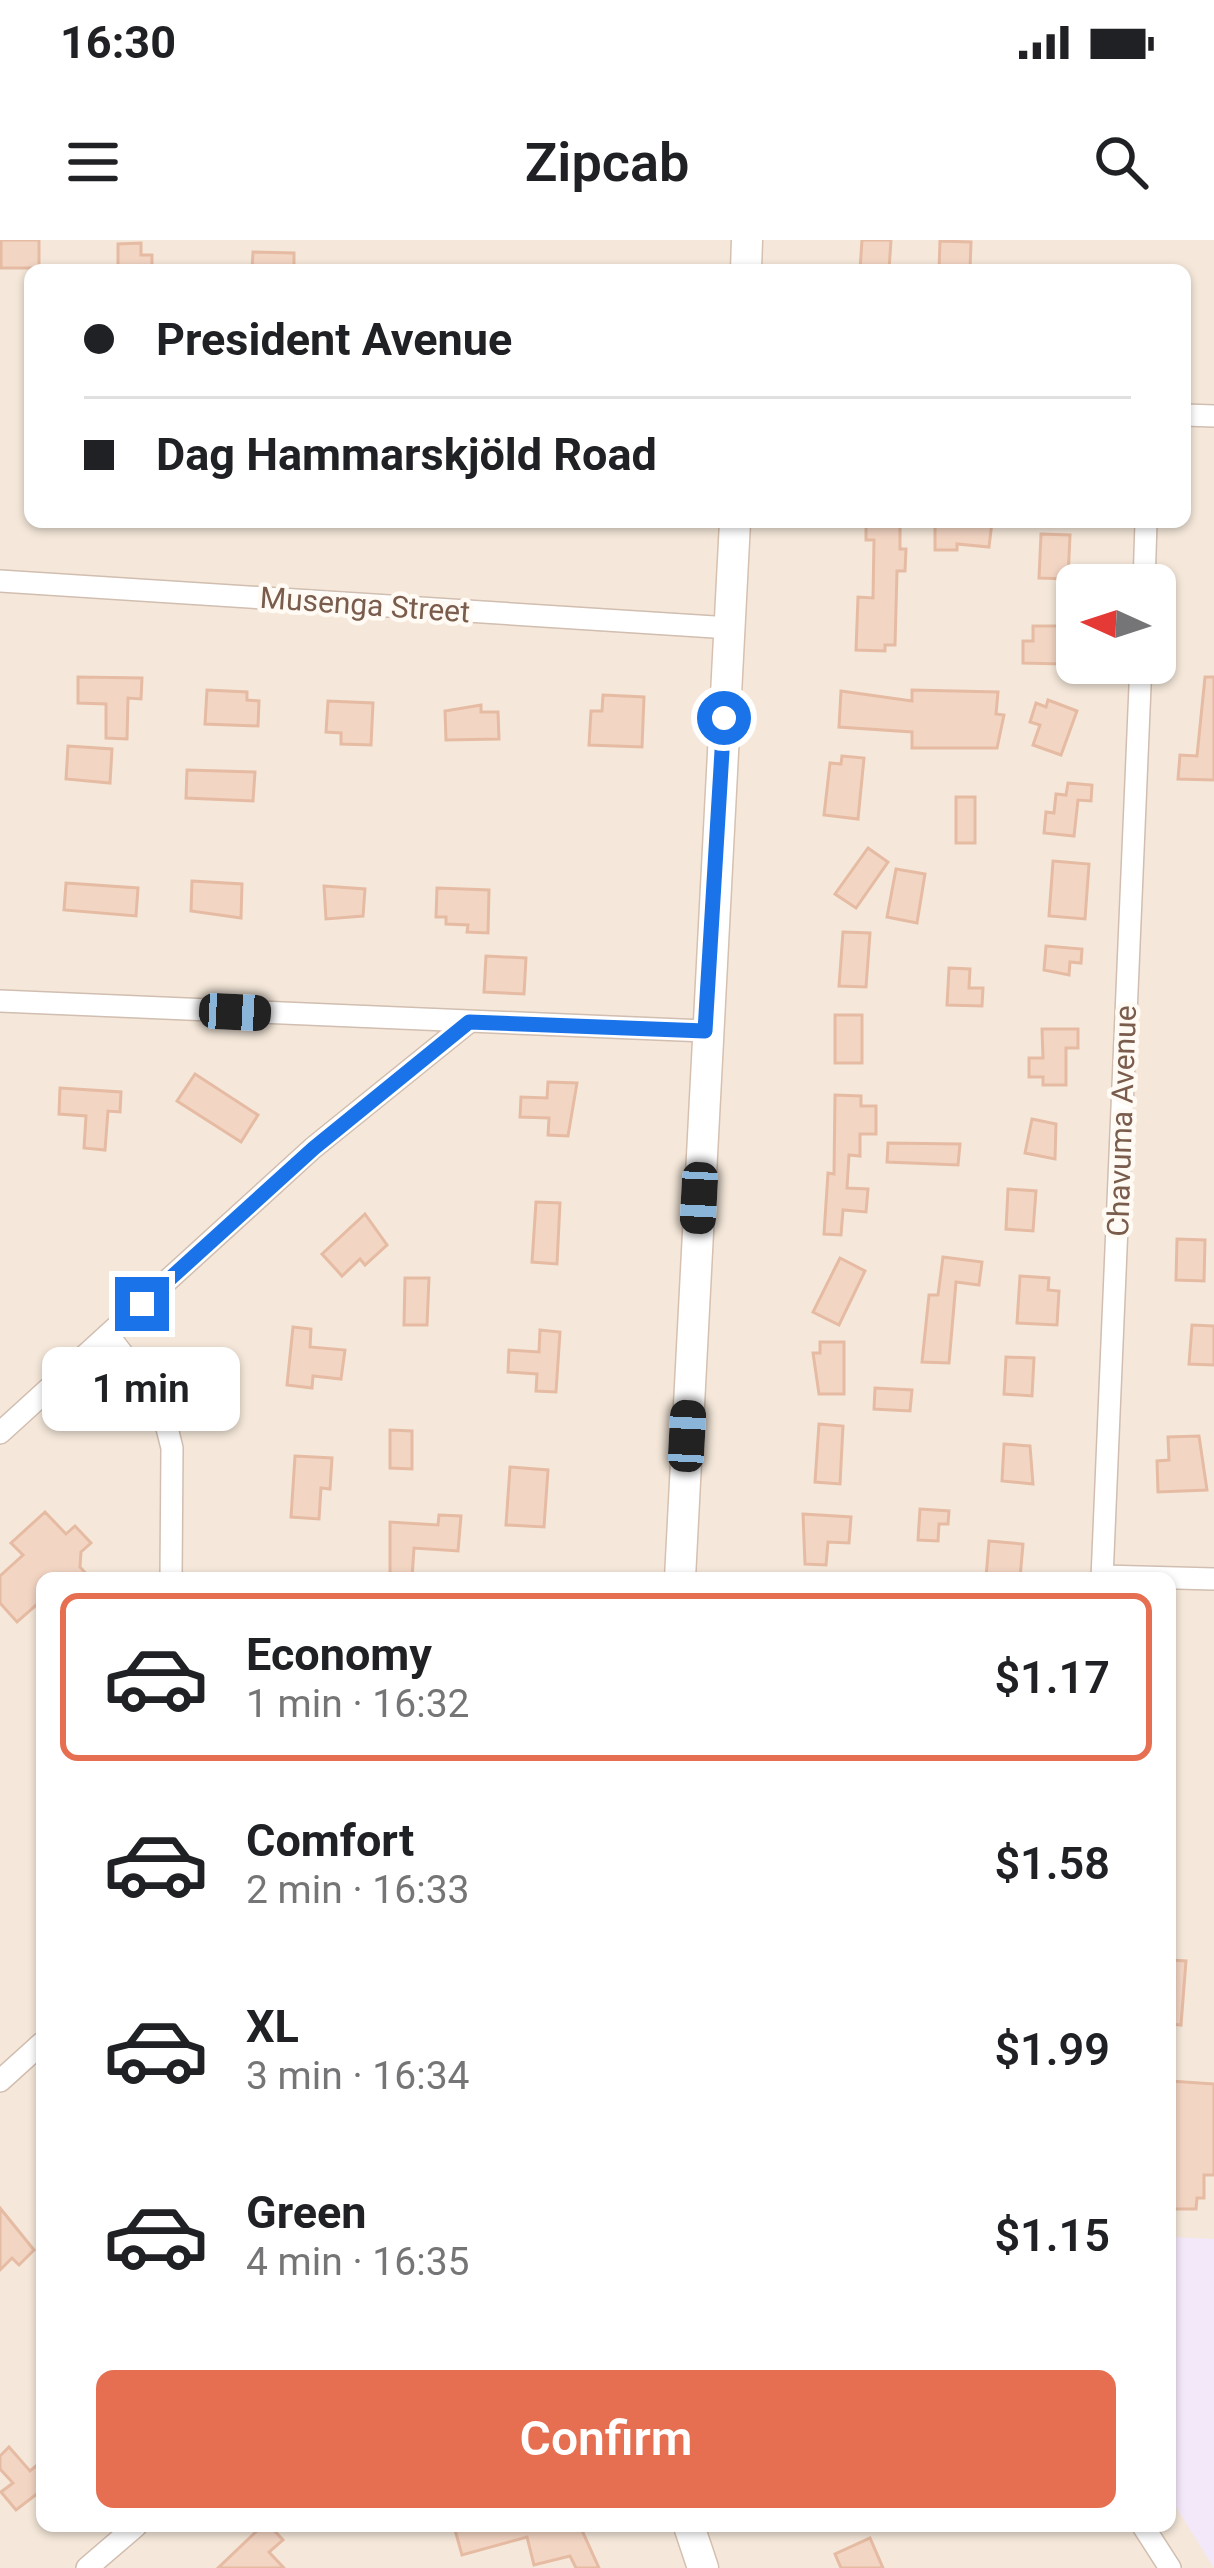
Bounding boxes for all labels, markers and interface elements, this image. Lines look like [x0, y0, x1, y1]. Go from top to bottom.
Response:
text: 16:30 [60, 16, 176, 69]
icon: menu [60, 129, 126, 195]
icon: search [1088, 129, 1154, 195]
text: Zipcab [525, 131, 689, 194]
text: President Avenue [156, 313, 512, 366]
text: Dag Hammarskjöld Road [156, 428, 657, 481]
north arrow [1056, 564, 1176, 684]
map controls [1056, 564, 1176, 684]
street label: Musenga Street [259, 580, 471, 629]
route start [697, 691, 751, 745]
car [198, 992, 272, 1032]
street label: Chavuma Avenue [1100, 1005, 1143, 1237]
car [679, 1161, 719, 1235]
route end [115, 1277, 169, 1331]
callout: 1 min [43, 1346, 241, 1430]
text: 1 min [92, 1366, 190, 1412]
car [667, 1399, 707, 1473]
icon: car [102, 1623, 210, 1731]
text: Economy [246, 1628, 432, 1681]
text: $1.17 [994, 1651, 1110, 1704]
text: 1 min · 16:32 [246, 1681, 469, 1727]
icon: car [102, 1809, 210, 1917]
text: Comfort [246, 1814, 414, 1867]
text: $1.58 [994, 1837, 1110, 1890]
text: 2 min · 16:33 [246, 1867, 469, 1913]
icon: car [102, 1995, 210, 2103]
text: XL [246, 2000, 299, 2053]
text: $1.99 [994, 2023, 1110, 2076]
text: 3 min · 16:34 [246, 2053, 469, 2099]
icon: car [102, 2181, 210, 2289]
text: Green [246, 2186, 367, 2239]
text: $1.15 [994, 2209, 1110, 2262]
text: 4 min · 16:35 [246, 2239, 469, 2285]
button: Confirm [96, 2370, 1116, 2508]

